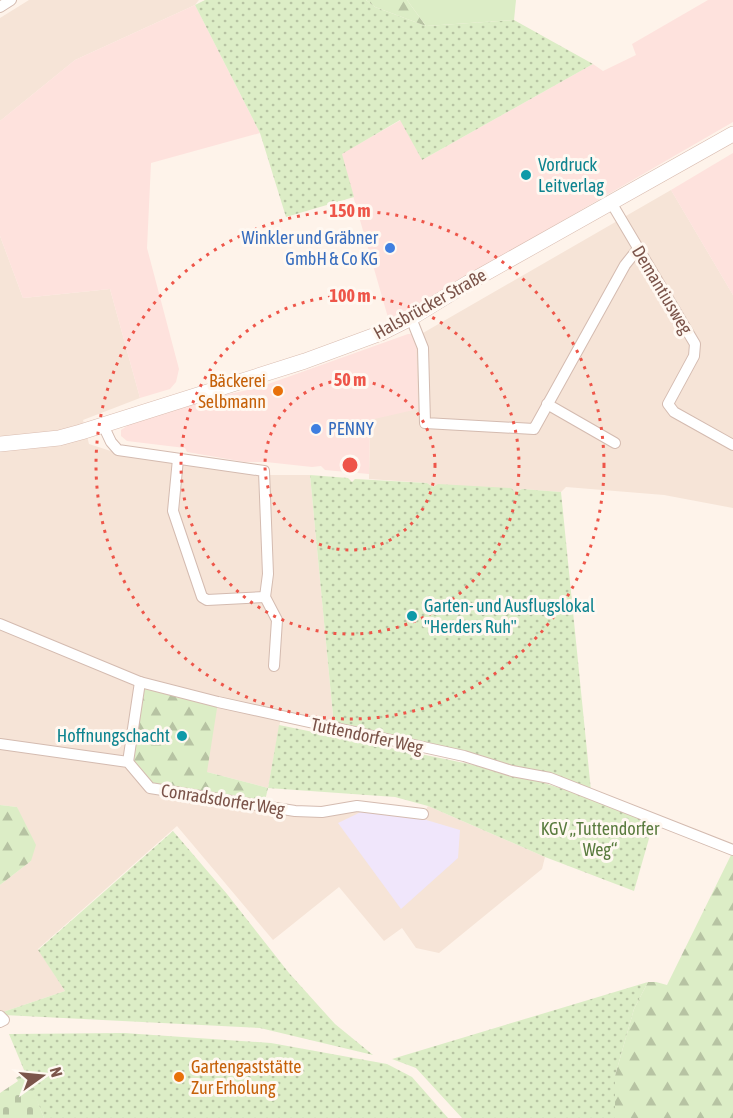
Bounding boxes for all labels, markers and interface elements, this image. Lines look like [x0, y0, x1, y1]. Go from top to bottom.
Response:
place label: Vordruck Leitverlag [538, 154, 604, 196]
marker: Vordruck Leitverlag [519, 168, 533, 182]
text: 150 m [330, 200, 370, 221]
place label: Winkler und Gräbner GmbH & Co KG [242, 227, 379, 269]
marker: Winkler und Gräbner GmbH & Co KG [383, 241, 397, 255]
street label: Demantiusweg [628, 242, 697, 338]
street label: Halsbrücker Straße [370, 264, 490, 343]
text: 100 m [330, 285, 370, 306]
text: 50 m [334, 369, 366, 390]
place label: Bäckerei Selbmann [198, 370, 266, 412]
marker: Bäckerei Selbmann [271, 384, 285, 398]
place label: PENNY [328, 418, 374, 439]
marker: PENNY [309, 422, 323, 436]
centre of rings [340, 455, 360, 475]
place label: Garten- und Ausflugslokal "Herders Ruh" [424, 595, 595, 637]
marker: Garten- und Ausflugslokal "Herders Ruh" [405, 609, 419, 623]
street label: Tuttendorfer Weg [309, 713, 425, 758]
place label: Hoffnungschacht [57, 725, 170, 746]
marker: Hoffnungschacht [175, 729, 189, 743]
street label: Conradsdorfer Weg [160, 779, 287, 820]
park label: KGV „Tuttendorfer Weg“ [541, 818, 660, 860]
north arrow [12, 1046, 72, 1106]
place label: Gartengaststätte Zur Erholung [191, 1056, 302, 1098]
text: N [47, 1065, 66, 1079]
marker: Gartengaststätte Zur Erholung [172, 1070, 186, 1084]

